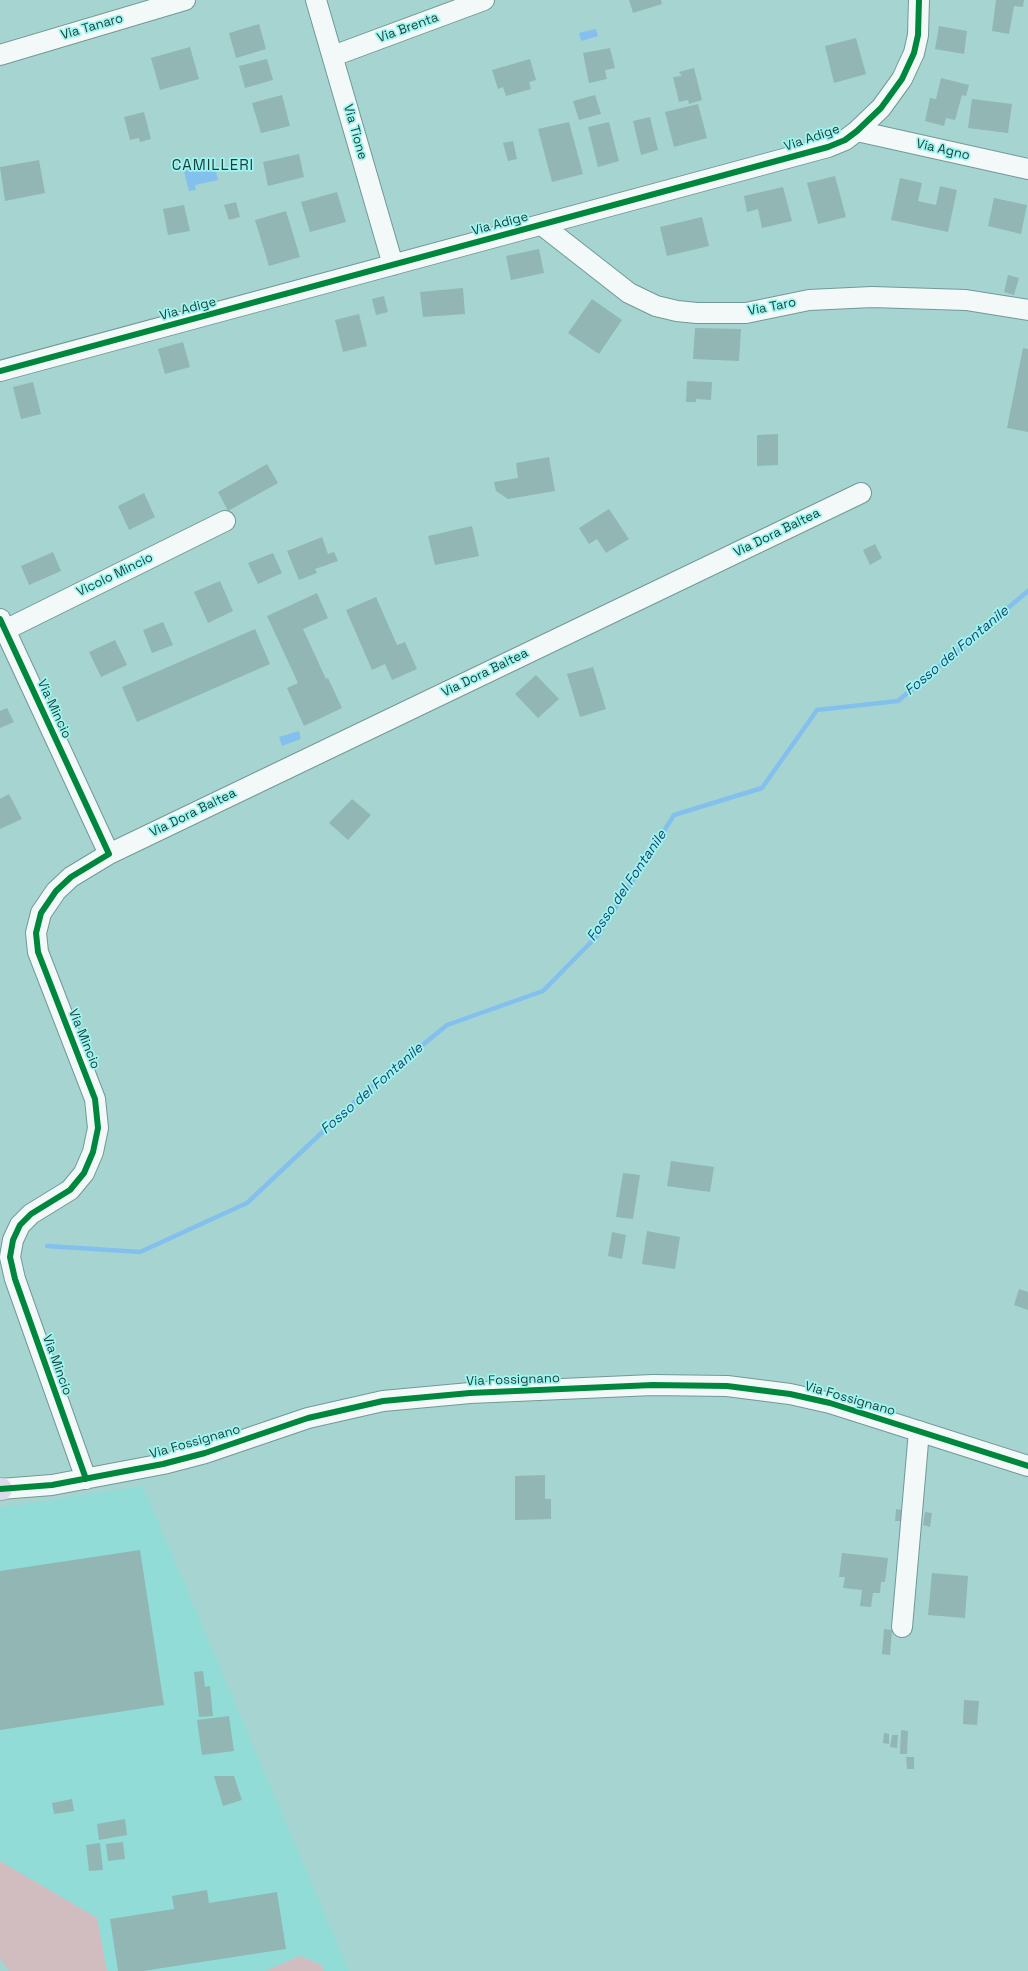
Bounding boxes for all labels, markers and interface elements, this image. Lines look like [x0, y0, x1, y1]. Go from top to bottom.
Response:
street label: Via Brenta [375, 10, 441, 46]
street label: Via Tanaro [59, 11, 125, 43]
street label: Via Tione [340, 103, 370, 161]
street label: Via Adige [782, 121, 842, 155]
street label: Via Agno [915, 136, 971, 164]
district label: CAMILLERI [172, 157, 254, 175]
street label: Via Adige [470, 209, 530, 239]
street label: Via Adige [158, 294, 218, 324]
street label: Via Taro [747, 295, 797, 319]
street label: Via Dora Baltea [731, 505, 823, 561]
street label: Vicolo Mincio [74, 550, 156, 600]
water label: Fosso del Fontanile [902, 603, 1012, 699]
street label: Via Dora Baltea [439, 645, 531, 701]
street label: Via Mincio [34, 677, 74, 741]
street label: Via Dora Baltea [147, 785, 239, 841]
water label: Fosso del Fontanile [584, 827, 670, 945]
street label: Via Mincio [65, 1007, 103, 1071]
water label: Fosso del Fontanile [317, 1040, 427, 1138]
street label: Via Mincio [39, 1333, 75, 1397]
street label: Via Fossignano [466, 1371, 560, 1389]
street label: Via Fossignano [803, 1379, 897, 1419]
street label: Via Fossignano [148, 1422, 242, 1462]

